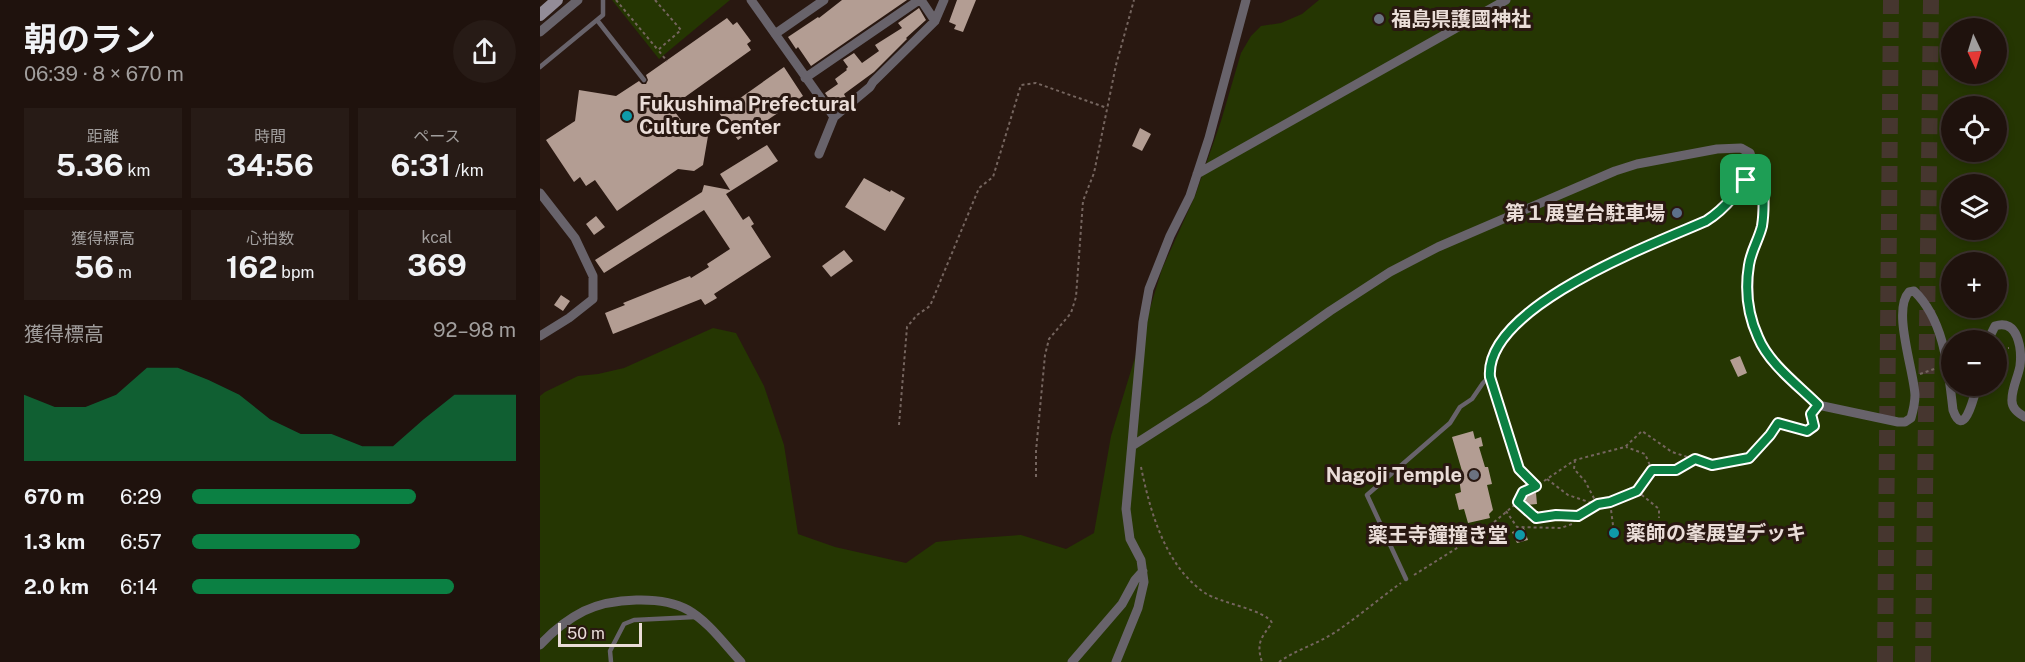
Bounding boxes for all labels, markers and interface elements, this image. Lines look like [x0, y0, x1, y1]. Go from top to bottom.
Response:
place label: 福島県護國神社 [1391, 7, 1531, 31]
marker: 福島県護國神社 [1372, 12, 1386, 26]
north arrow [1941, 18, 2007, 84]
map controls [1941, 18, 2007, 396]
text: 朝のラン [24, 20, 156, 58]
button: share [453, 20, 516, 83]
text: 06:39 · 8 × 670 m [24, 62, 184, 86]
place label: Fukushima Prefectural Culture Center [639, 92, 856, 139]
button: locate [1941, 96, 2007, 162]
marker: Fukushima Prefectural Culture Center [620, 109, 634, 123]
text: 距離 [87, 127, 119, 146]
text: 時間 [254, 127, 286, 146]
text: ペース [413, 127, 461, 146]
text: 5.36 [56, 147, 124, 183]
text: 34:56 [226, 147, 314, 183]
text: 6:31 [390, 147, 451, 183]
pin [1720, 154, 1771, 205]
text: km [124, 161, 150, 180]
text: /km [451, 161, 484, 180]
icon: arrive [1729, 163, 1762, 196]
button: layers [1941, 174, 2007, 240]
place label: 第１展望台駐車場 [1505, 201, 1665, 225]
marker: 第１展望台駐車場 [1670, 206, 1684, 220]
text: kcal [422, 228, 452, 247]
text: 獲得標高 [71, 229, 135, 248]
text: 心拍数 [246, 229, 294, 248]
text: 369 [407, 247, 467, 283]
text: 56 [74, 249, 114, 285]
text: 162 [226, 249, 277, 285]
button: + [1941, 252, 2007, 318]
text: m [114, 263, 132, 282]
text: bpm [277, 263, 314, 282]
text: 92–98 m [433, 318, 516, 342]
text: 獲得標高 [24, 322, 104, 346]
button: − [1941, 330, 2007, 396]
place label: Nagoji Temple [1326, 463, 1462, 487]
marker: Nagoji Temple [1467, 468, 1481, 482]
text: 670 m [24, 485, 85, 509]
text: 6:29 [120, 485, 162, 509]
place label: 薬師の峯展望デッキ [1626, 521, 1806, 545]
place label: 薬王寺鐘撞き堂 [1368, 523, 1508, 547]
marker: 薬師の峯展望デッキ [1607, 526, 1621, 540]
marker: 薬王寺鐘撞き堂 [1513, 528, 1527, 542]
text: 1.3 km [24, 530, 85, 554]
text: 6:57 [120, 530, 162, 554]
text: 2.0 km [24, 575, 89, 599]
text: 6:14 [120, 575, 158, 599]
scale bar [558, 620, 642, 648]
text: 50 m [567, 624, 605, 643]

